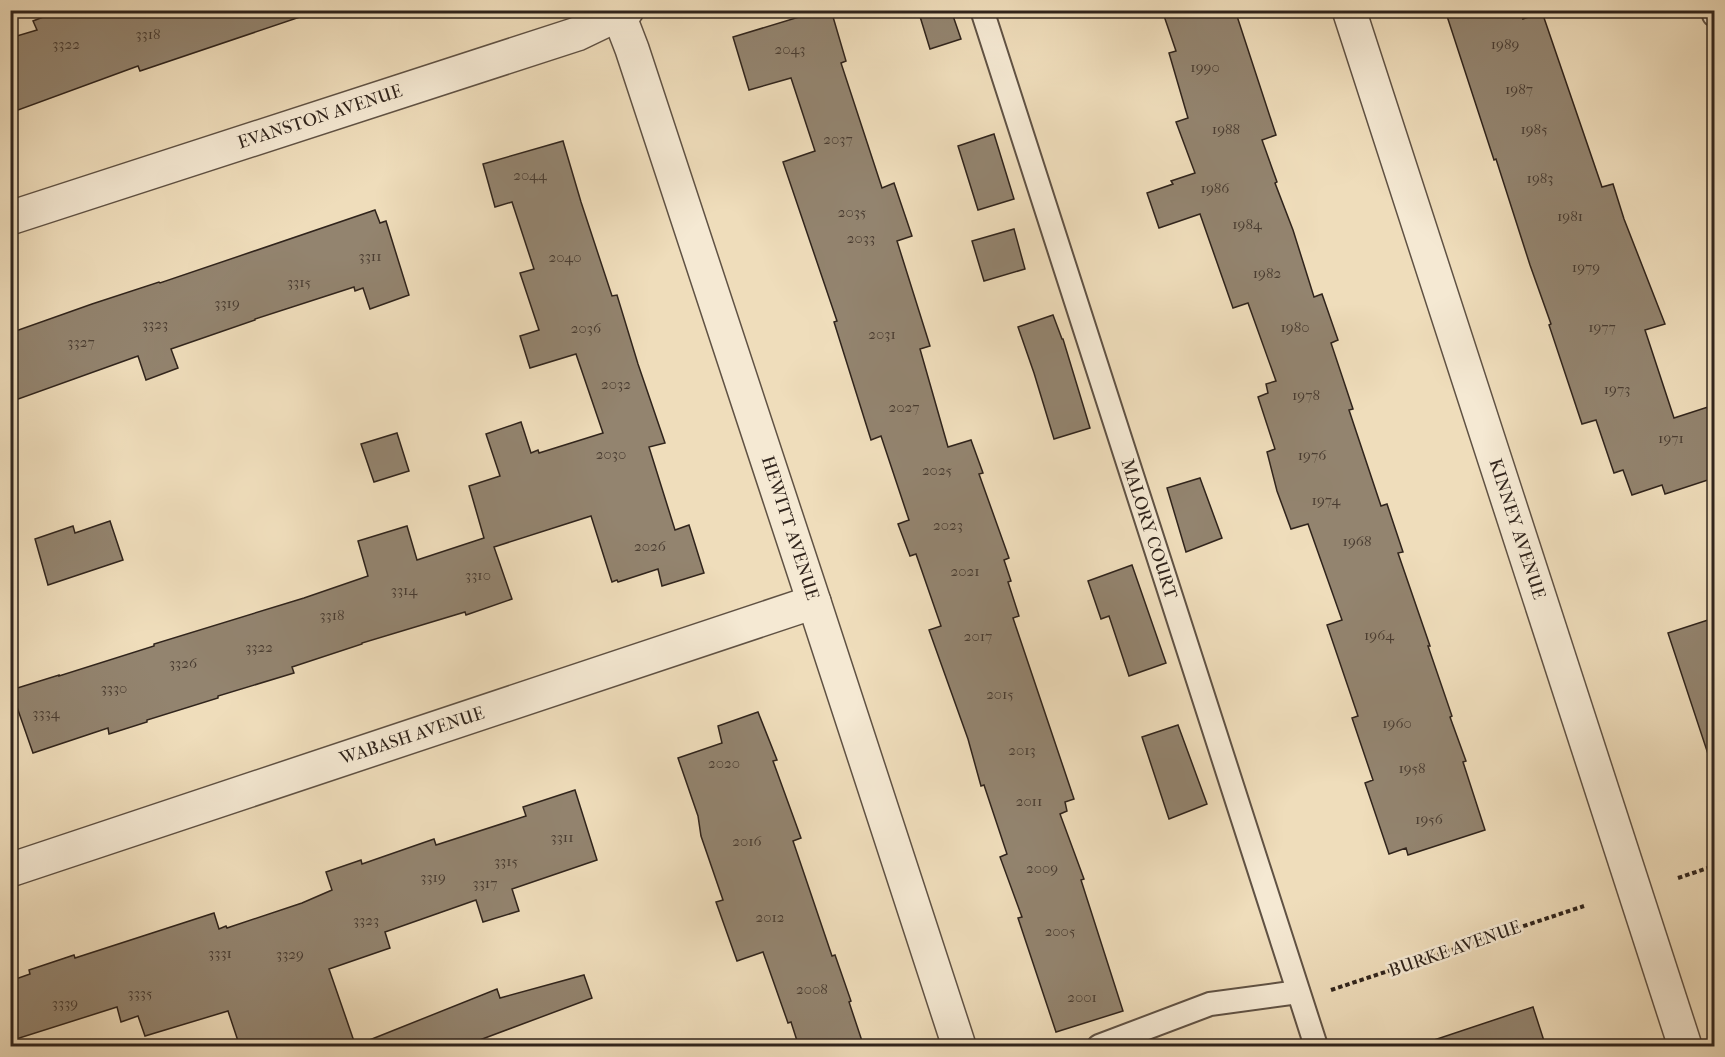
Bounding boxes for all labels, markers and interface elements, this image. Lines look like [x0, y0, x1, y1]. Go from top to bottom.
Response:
house number: 3318 [135, 25, 161, 43]
house number: 3322 [52, 35, 80, 53]
house number: 1989 [1491, 35, 1519, 53]
house number: 2043 [775, 40, 805, 58]
house number: 1990 [1190, 58, 1220, 76]
street label: EVANSTON AVENUE [235, 80, 405, 154]
house number: 1987 [1505, 80, 1533, 98]
house number: 1988 [1212, 120, 1240, 138]
house number: 1985 [1520, 120, 1548, 138]
house number: 2037 [823, 130, 853, 148]
house number: 2044 [513, 166, 548, 184]
house number: 1983 [1527, 169, 1553, 187]
house number: 1986 [1201, 179, 1230, 197]
house number: 2035 [838, 203, 866, 221]
house number: 1981 [1557, 207, 1583, 225]
house number: 1984 [1232, 215, 1263, 233]
house number: 2033 [847, 229, 875, 247]
house number: 3311 [358, 247, 382, 265]
house number: 2040 [549, 248, 581, 266]
house number: 1979 [1572, 258, 1600, 276]
house number: 1982 [1253, 264, 1282, 282]
house number: 3315 [287, 273, 311, 291]
house number: 3319 [214, 294, 240, 312]
house number: 3323 [142, 315, 168, 333]
house number: 1980 [1280, 318, 1310, 336]
house number: 1977 [1588, 318, 1616, 336]
house number: 2036 [571, 319, 602, 337]
house number: 2031 [868, 325, 896, 343]
house number: 3327 [67, 333, 95, 351]
house number: 2032 [601, 375, 631, 393]
house number: 1973 [1604, 380, 1630, 398]
house number: 1978 [1292, 386, 1320, 404]
house number: 2027 [889, 398, 919, 416]
house number: 1971 [1658, 429, 1684, 447]
house number: 2030 [596, 445, 626, 463]
house number: 1976 [1298, 446, 1327, 464]
street label: HEWITT AVENUE [757, 453, 823, 603]
street label: MALORY COURT [1116, 456, 1182, 602]
street label: KINNEY AVENUE [1484, 456, 1550, 602]
house number: 2025 [922, 461, 952, 479]
house number: 1974 [1312, 491, 1342, 509]
house number: 2023 [933, 516, 963, 534]
house number: 1968 [1343, 532, 1371, 550]
house number: 2026 [634, 537, 667, 555]
house number: 2021 [950, 562, 980, 580]
house number: 3310 [465, 566, 491, 584]
house number: 3314 [391, 581, 418, 599]
house number: 3318 [319, 606, 345, 624]
house number: 1964 [1364, 626, 1395, 644]
house number: 2017 [964, 627, 992, 645]
house number: 3322 [245, 638, 273, 656]
house number: 3326 [169, 654, 198, 672]
house number: 3330 [101, 679, 127, 697]
house number: 2015 [986, 685, 1014, 703]
street label: WABASH AVENUE [336, 703, 487, 770]
house number: 3334 [32, 704, 61, 722]
house number: 1960 [1382, 714, 1412, 732]
house number: 2013 [1008, 741, 1036, 759]
house number: 2020 [708, 754, 740, 772]
house number: 1958 [1398, 759, 1426, 777]
house number: 2011 [1016, 792, 1042, 810]
house number: 1956 [1415, 810, 1444, 828]
house number: 3311 [550, 828, 574, 846]
house number: 2016 [732, 832, 763, 850]
house number: 3315 [494, 852, 518, 870]
house number: 2009 [1026, 859, 1058, 877]
house number: 3319 [420, 868, 446, 886]
house number: 3317 [473, 874, 497, 892]
house number: 2012 [756, 908, 785, 926]
house number: 3323 [353, 911, 379, 929]
street label: BURKE AVENUE [1386, 917, 1524, 981]
house number: 2005 [1045, 922, 1075, 940]
house number: 3331 [208, 944, 232, 962]
house number: 3329 [276, 945, 304, 963]
house number: 2008 [796, 980, 828, 998]
house number: 3335 [128, 984, 152, 1002]
house number: 2001 [1067, 988, 1097, 1006]
house number: 3339 [52, 994, 78, 1012]

